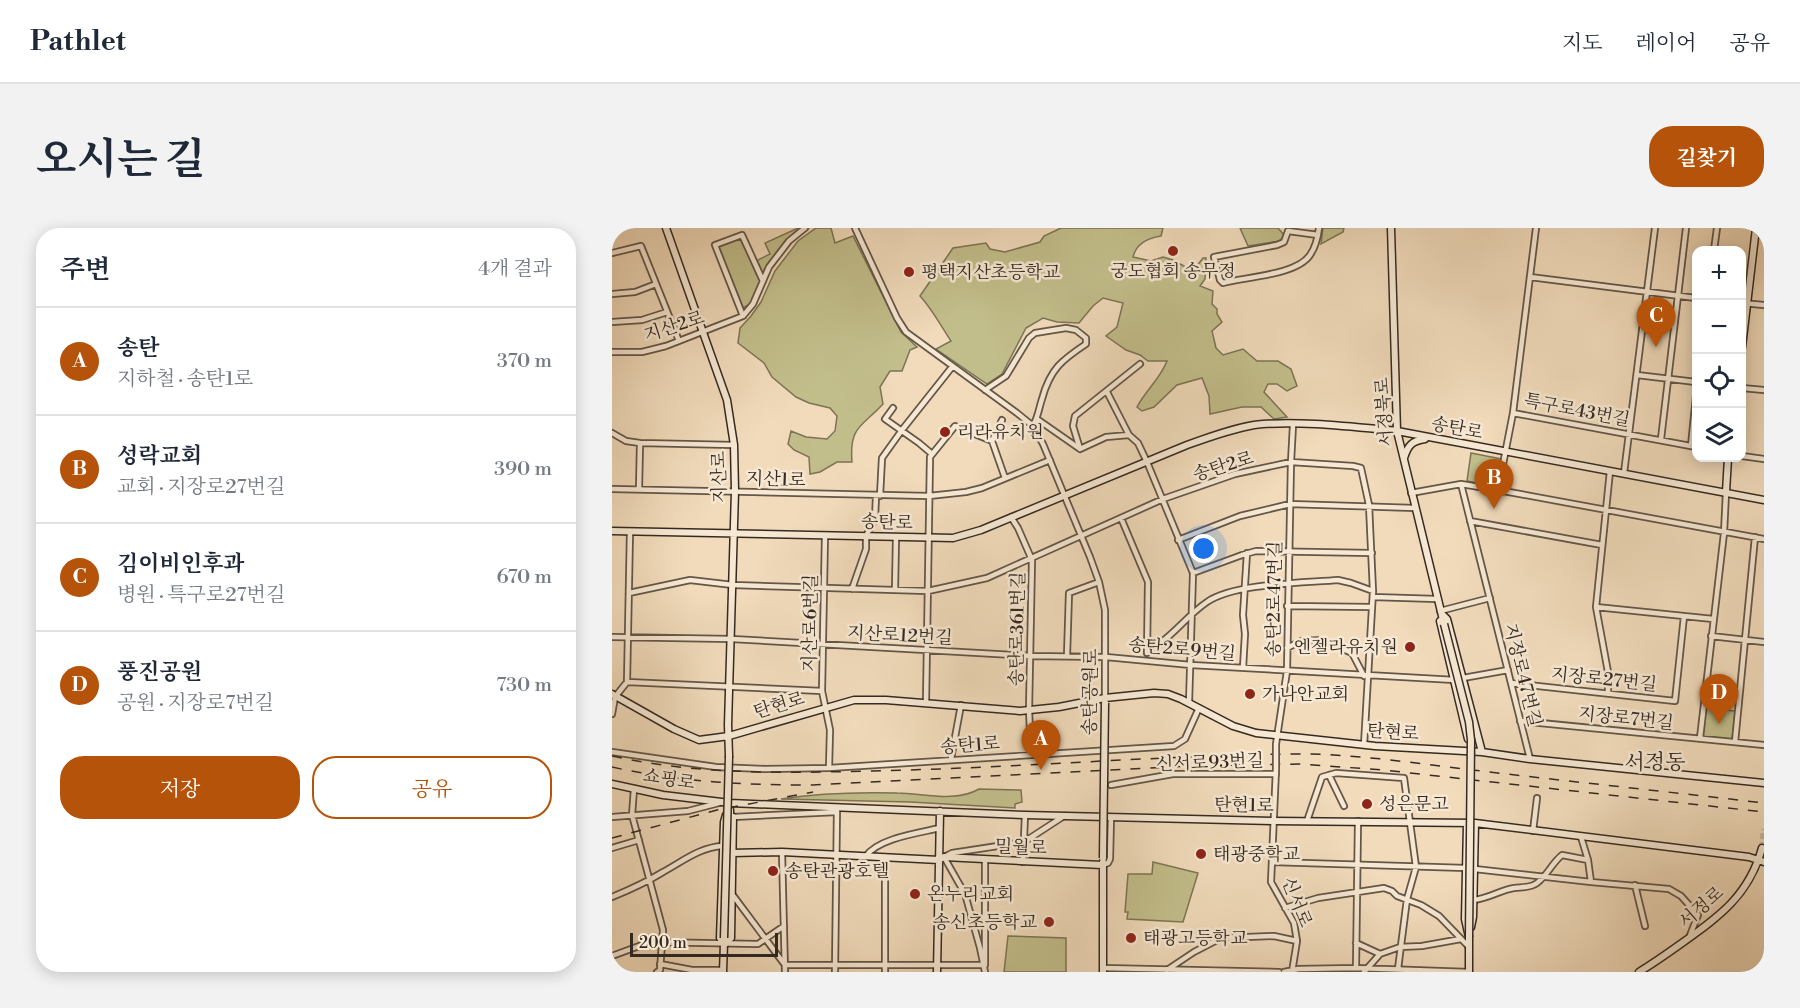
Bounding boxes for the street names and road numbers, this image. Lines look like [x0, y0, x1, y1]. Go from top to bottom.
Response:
street label: 지산2로 [641, 306, 707, 347]
street label: 서정북로 [1371, 376, 1398, 447]
street label: 특구로43번길 [1522, 389, 1632, 432]
street label: 송탄로 [1429, 412, 1485, 445]
street label: 송탄2로 [1190, 446, 1256, 487]
street label: 지산로 [708, 451, 731, 503]
street label: 지산1로 [746, 467, 806, 492]
street label: 송탄로 [861, 510, 913, 535]
street label: 송탄2로47번길 [1262, 541, 1287, 657]
street label: 송탄로361번길 [1005, 571, 1030, 687]
street label: 지산로6번길 [798, 574, 823, 672]
street label: 지산로12번길 [847, 621, 953, 650]
street label: 지장로47번길 [1499, 621, 1546, 729]
street label: 송탄2로9번길 [1127, 633, 1237, 666]
street label: 송탄공원로 [1078, 648, 1103, 736]
street label: 지장로27번길 [1550, 663, 1658, 696]
street label: 탄현로 [751, 687, 807, 724]
street label: 지장로7번길 [1577, 702, 1675, 735]
street label: 탄현로 [1366, 719, 1420, 746]
street label: 송탄1로 [939, 732, 1001, 759]
street label: 신서로93번길 [1156, 749, 1264, 776]
street label: 쇼핑로 [641, 764, 696, 795]
street label: 탄현1로 [1214, 793, 1274, 818]
street label: 밀월로 [995, 835, 1047, 860]
street label: 신서로 [1276, 874, 1317, 931]
street label: 서정로 [1674, 882, 1729, 933]

